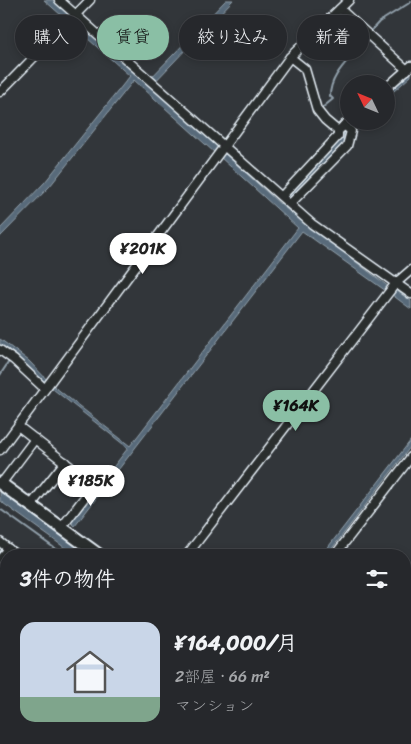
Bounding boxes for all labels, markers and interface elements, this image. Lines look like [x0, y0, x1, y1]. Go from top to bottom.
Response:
chip: 購入 [15, 15, 87, 60]
chip: 賃貸 [97, 15, 169, 60]
chip: 絞り込み [179, 15, 287, 60]
chip: 新着 [297, 15, 369, 60]
north arrow [340, 75, 395, 130]
map controls [340, 75, 395, 130]
pin: ¥201K [108, 232, 178, 275]
text: ¥201K [121, 234, 165, 263]
pin: ¥164K [261, 390, 331, 432]
text: ¥164K [274, 391, 318, 420]
pin: ¥185K [56, 464, 126, 507]
text: ¥185K [69, 466, 113, 495]
text: 3件の物件 [20, 560, 116, 598]
icon: filters [363, 565, 391, 593]
text: ¥164,000/月 [175, 624, 298, 662]
icon: home [60, 642, 120, 702]
text: 2部屋 · 66 m² [175, 662, 270, 691]
text: マンション [175, 691, 254, 720]

